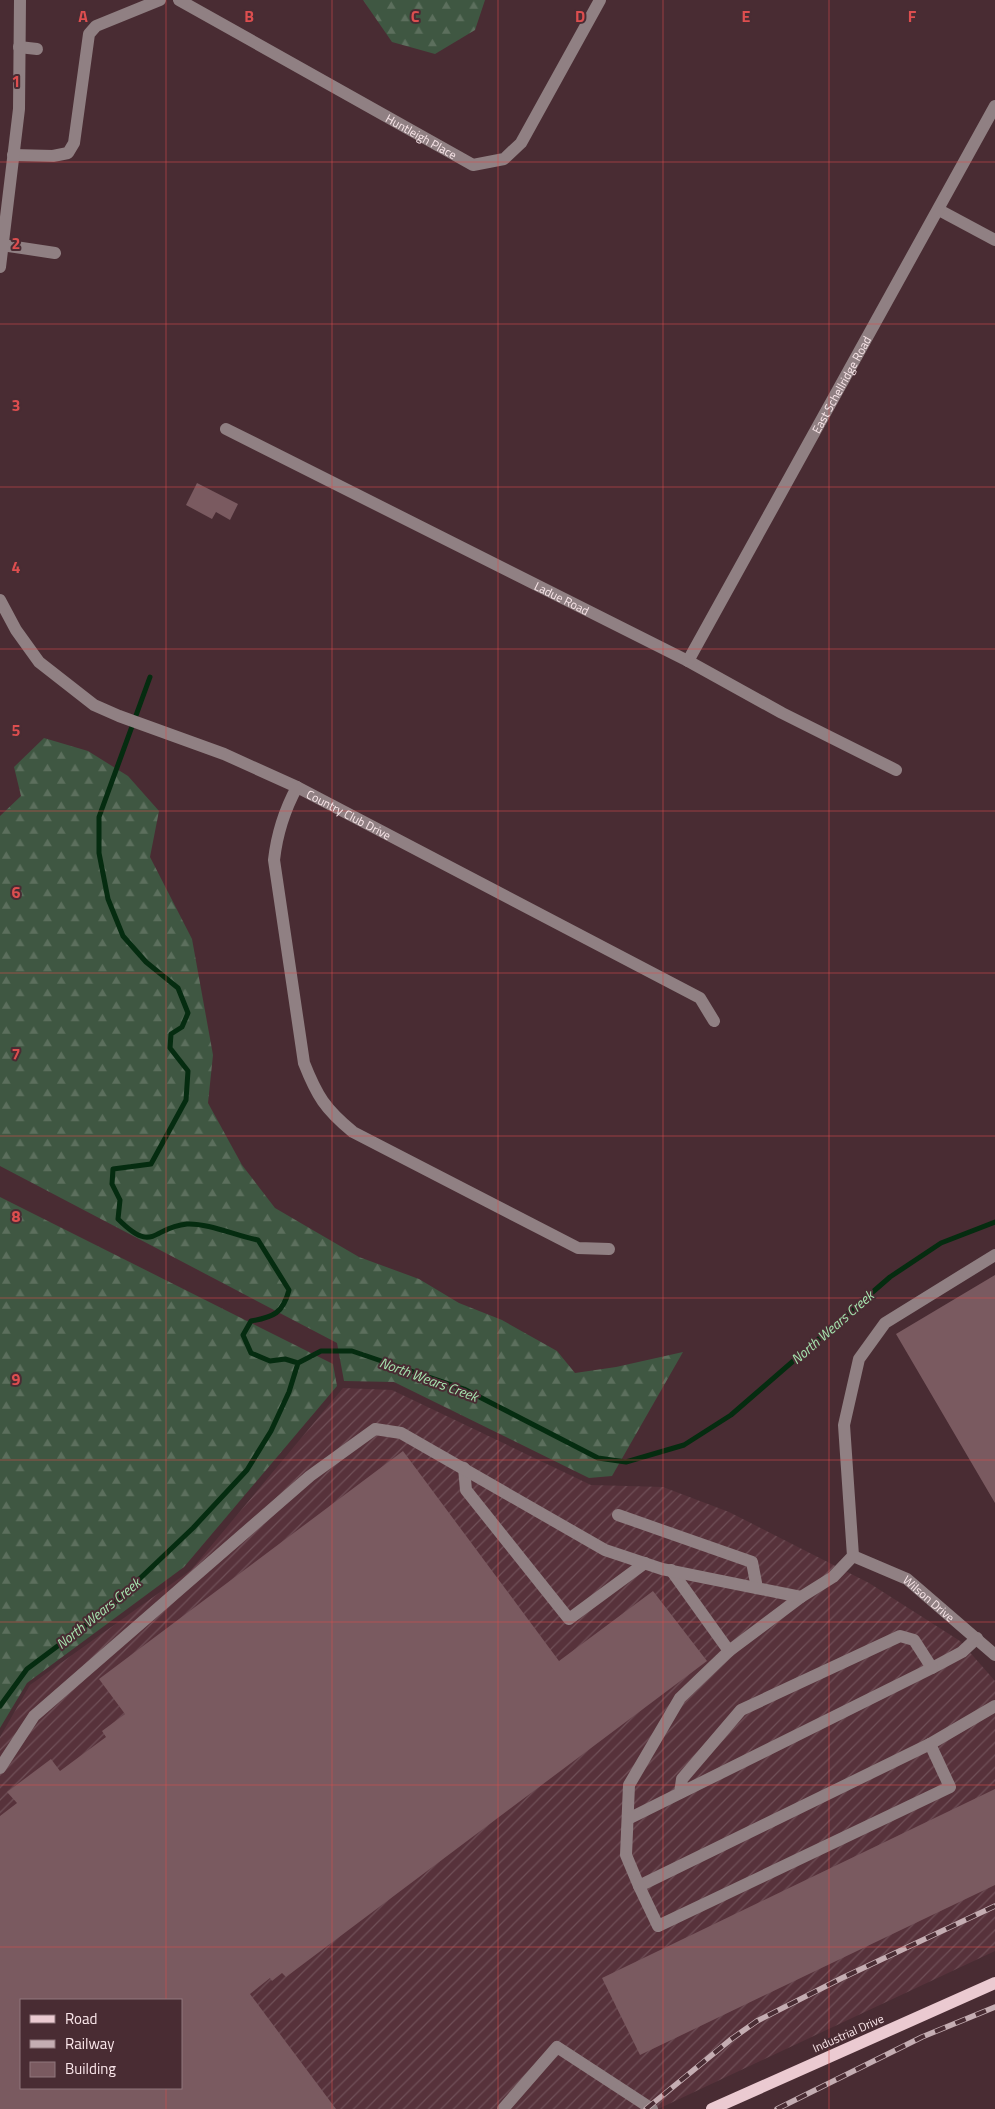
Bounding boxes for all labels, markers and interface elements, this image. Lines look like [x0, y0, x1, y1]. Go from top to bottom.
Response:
text: A [78, 4, 88, 28]
text: B [244, 4, 254, 28]
text: C [411, 4, 420, 28]
text: D [575, 4, 585, 28]
text: E [742, 4, 751, 28]
text: F [908, 4, 917, 28]
text: 1 [12, 69, 20, 93]
street label: Huntleigh Place [382, 108, 461, 164]
text: 2 [12, 231, 20, 255]
street label: East Schellridge Road [806, 332, 876, 437]
text: 3 [12, 393, 20, 417]
text: 4 [12, 555, 21, 579]
street label: Ladue Road [531, 576, 593, 620]
text: 5 [12, 718, 21, 742]
street label: Country Club Drive [303, 784, 395, 844]
text: 6 [12, 880, 21, 904]
text: 7 [12, 1042, 20, 1066]
text: 8 [12, 1204, 21, 1228]
water label: North Wears Creek [786, 1284, 879, 1369]
water label: North Wears Creek [377, 1351, 483, 1407]
text: 9 [12, 1367, 21, 1391]
street label: Wilson Drive [899, 1570, 959, 1626]
water label: North Wears Creek [51, 1571, 146, 1654]
legend [20, 1999, 182, 2089]
text: Road [65, 2007, 97, 2030]
street label: Industrial Drive [809, 2009, 887, 2057]
text: Railway [65, 2032, 115, 2055]
text: Building [65, 2057, 116, 2080]

